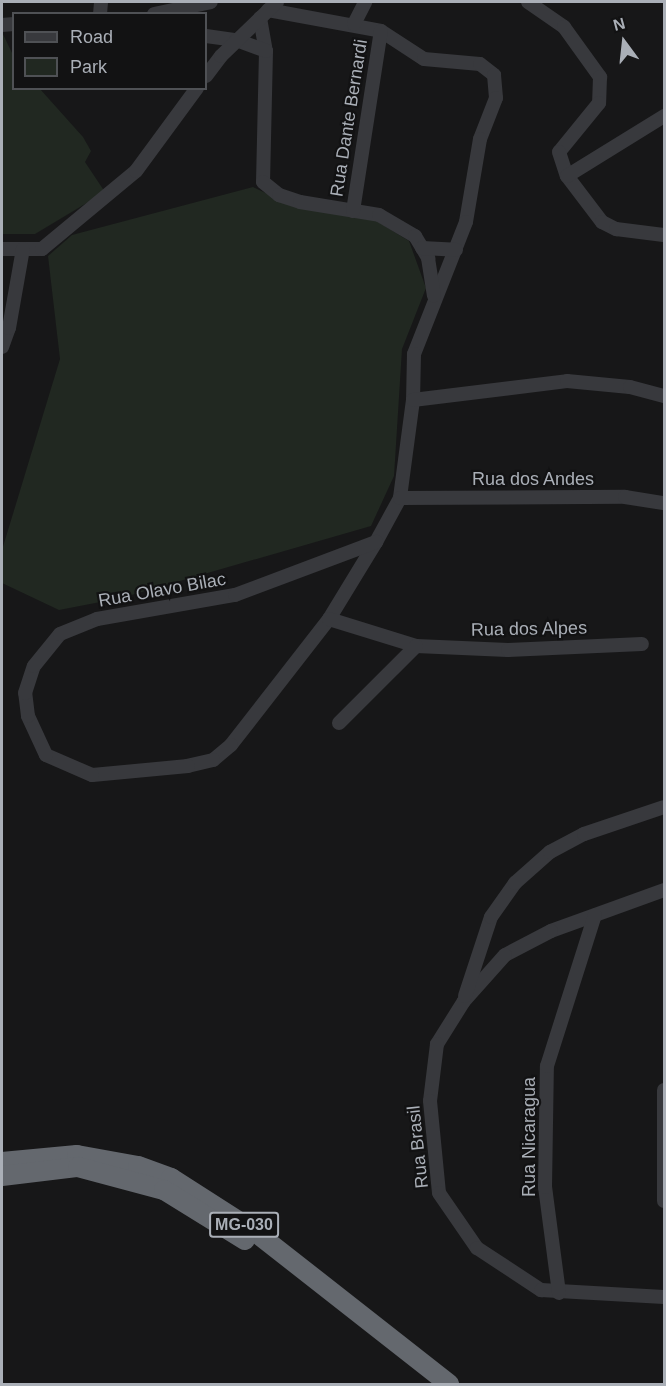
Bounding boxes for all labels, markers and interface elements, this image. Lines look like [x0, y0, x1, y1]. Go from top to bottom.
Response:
legend [12, 12, 207, 90]
north arrow [594, 12, 654, 72]
text: N [611, 14, 627, 34]
text: Road [70, 27, 113, 47]
street label: Rua Dante Bernardi [326, 38, 372, 198]
text: Park [70, 57, 107, 77]
street label: Rua dos Andes [471, 468, 595, 490]
street label: Rua Olavo Bilac [97, 568, 227, 612]
street label: Rua dos Alpes [470, 617, 588, 641]
street label: Rua Nicaragua [518, 1077, 540, 1197]
street label: Rua Brasil [403, 1105, 433, 1189]
road number: MG-030 [208, 1212, 280, 1238]

